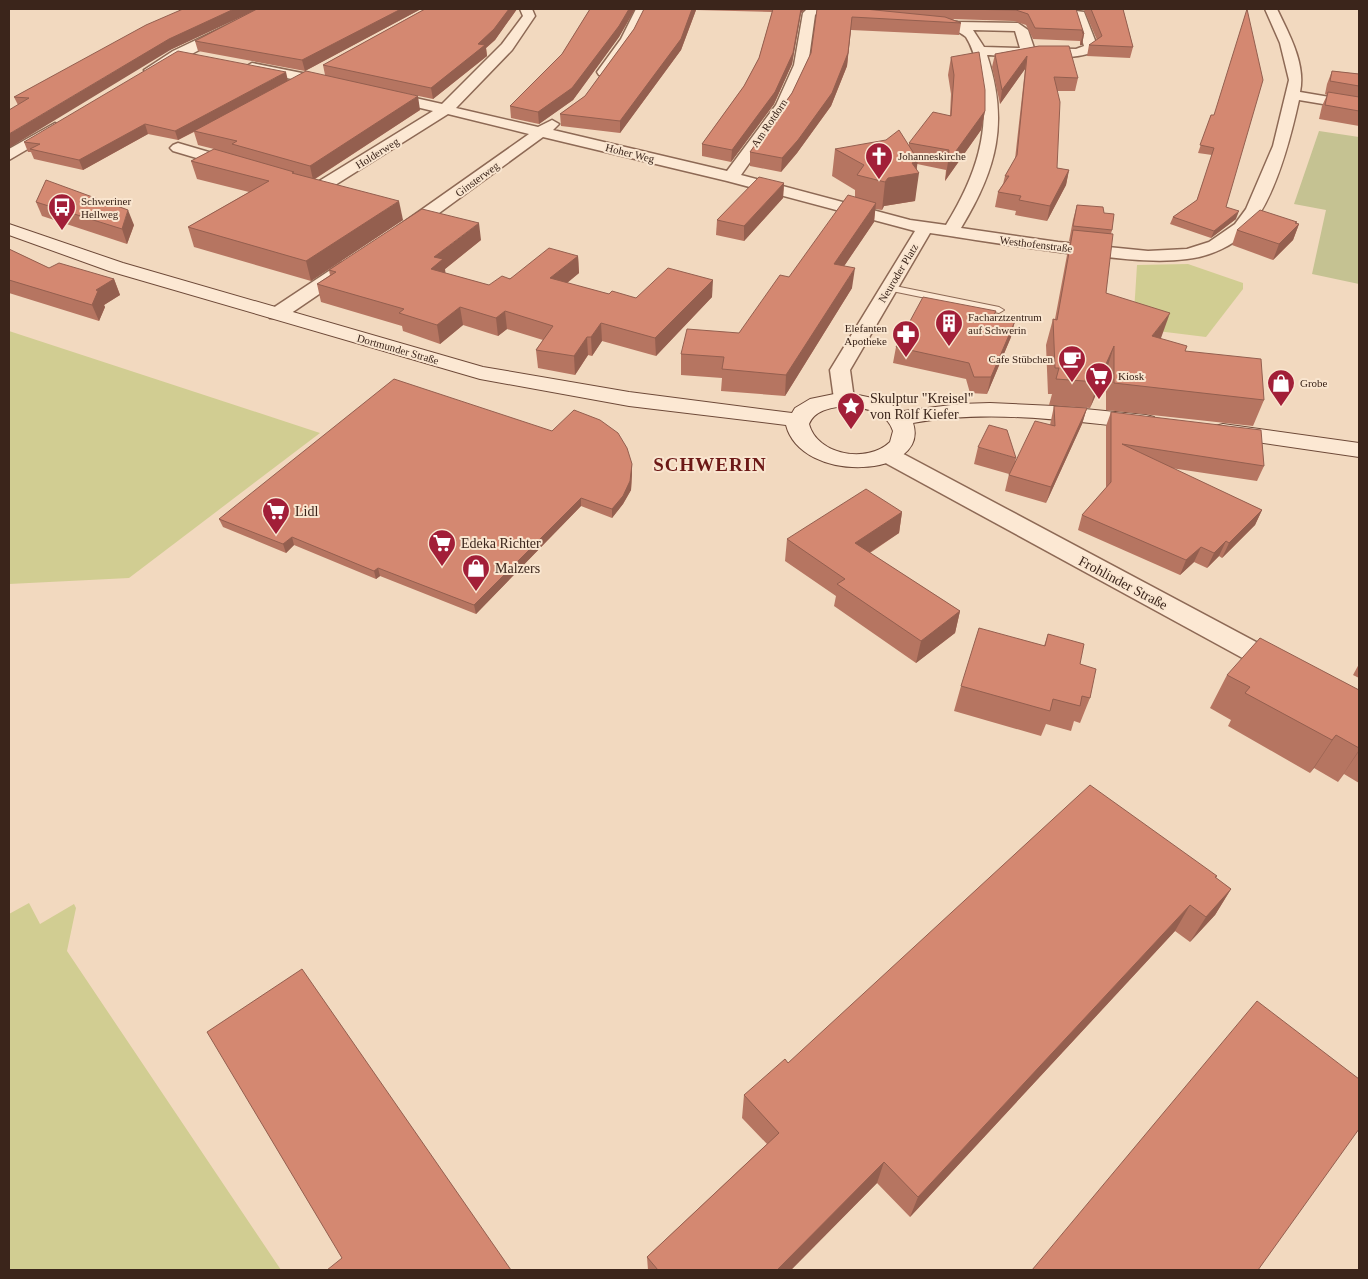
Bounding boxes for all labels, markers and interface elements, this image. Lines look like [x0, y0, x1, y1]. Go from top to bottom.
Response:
street label: Am Rotdorn [749, 96, 790, 149]
street label: Holderweg [353, 135, 401, 171]
street label: Hoher Weg [604, 141, 656, 165]
church icon: Johanneskirche [864, 141, 894, 180]
place label: Johanneskirche [898, 150, 966, 162]
street label: Ginsterweg [453, 159, 501, 199]
bus stop icon: Schweriner Hellweg [47, 192, 77, 231]
place label: Schweriner Hellweg [81, 195, 131, 220]
street label: Westhofenstraße [999, 234, 1073, 254]
street label: Neuroder Platz [876, 241, 920, 304]
building icon: Facharztzentrum auf Schwerin [934, 308, 964, 347]
place label: Facharztzentrum auf Schwerin [968, 311, 1042, 336]
pharmacy icon: Elefanten Apotheke [891, 319, 921, 358]
place label: Elefanten Apotheke [844, 322, 887, 347]
street label: Dortmunder Straße [356, 332, 440, 366]
cafe icon: Cafe Stübchen [1057, 344, 1087, 383]
place label: Cafe Stübchen [989, 353, 1054, 365]
supermarket icon: Kiosk [1084, 361, 1114, 400]
shop icon: Grobe [1266, 368, 1296, 407]
place label: Kiosk [1118, 370, 1145, 382]
place label: Grobe [1300, 377, 1328, 389]
place icon: Skulptur "Kreisel" von Rolf Kiefer [836, 391, 866, 430]
place label: Skulptur "Kreisel" von Rolf Kiefer [870, 391, 974, 422]
district label: SCHWERIN [653, 454, 767, 475]
supermarket icon: Lidl [261, 496, 291, 535]
place label: Lidl [295, 504, 318, 519]
supermarket icon: Edeka Richter [427, 528, 457, 567]
place label: Edeka Richter [461, 536, 541, 551]
shop icon: Malzers [461, 553, 491, 592]
street label: Frohlinder Straße [1076, 553, 1170, 613]
place label: Malzers [495, 561, 540, 576]

